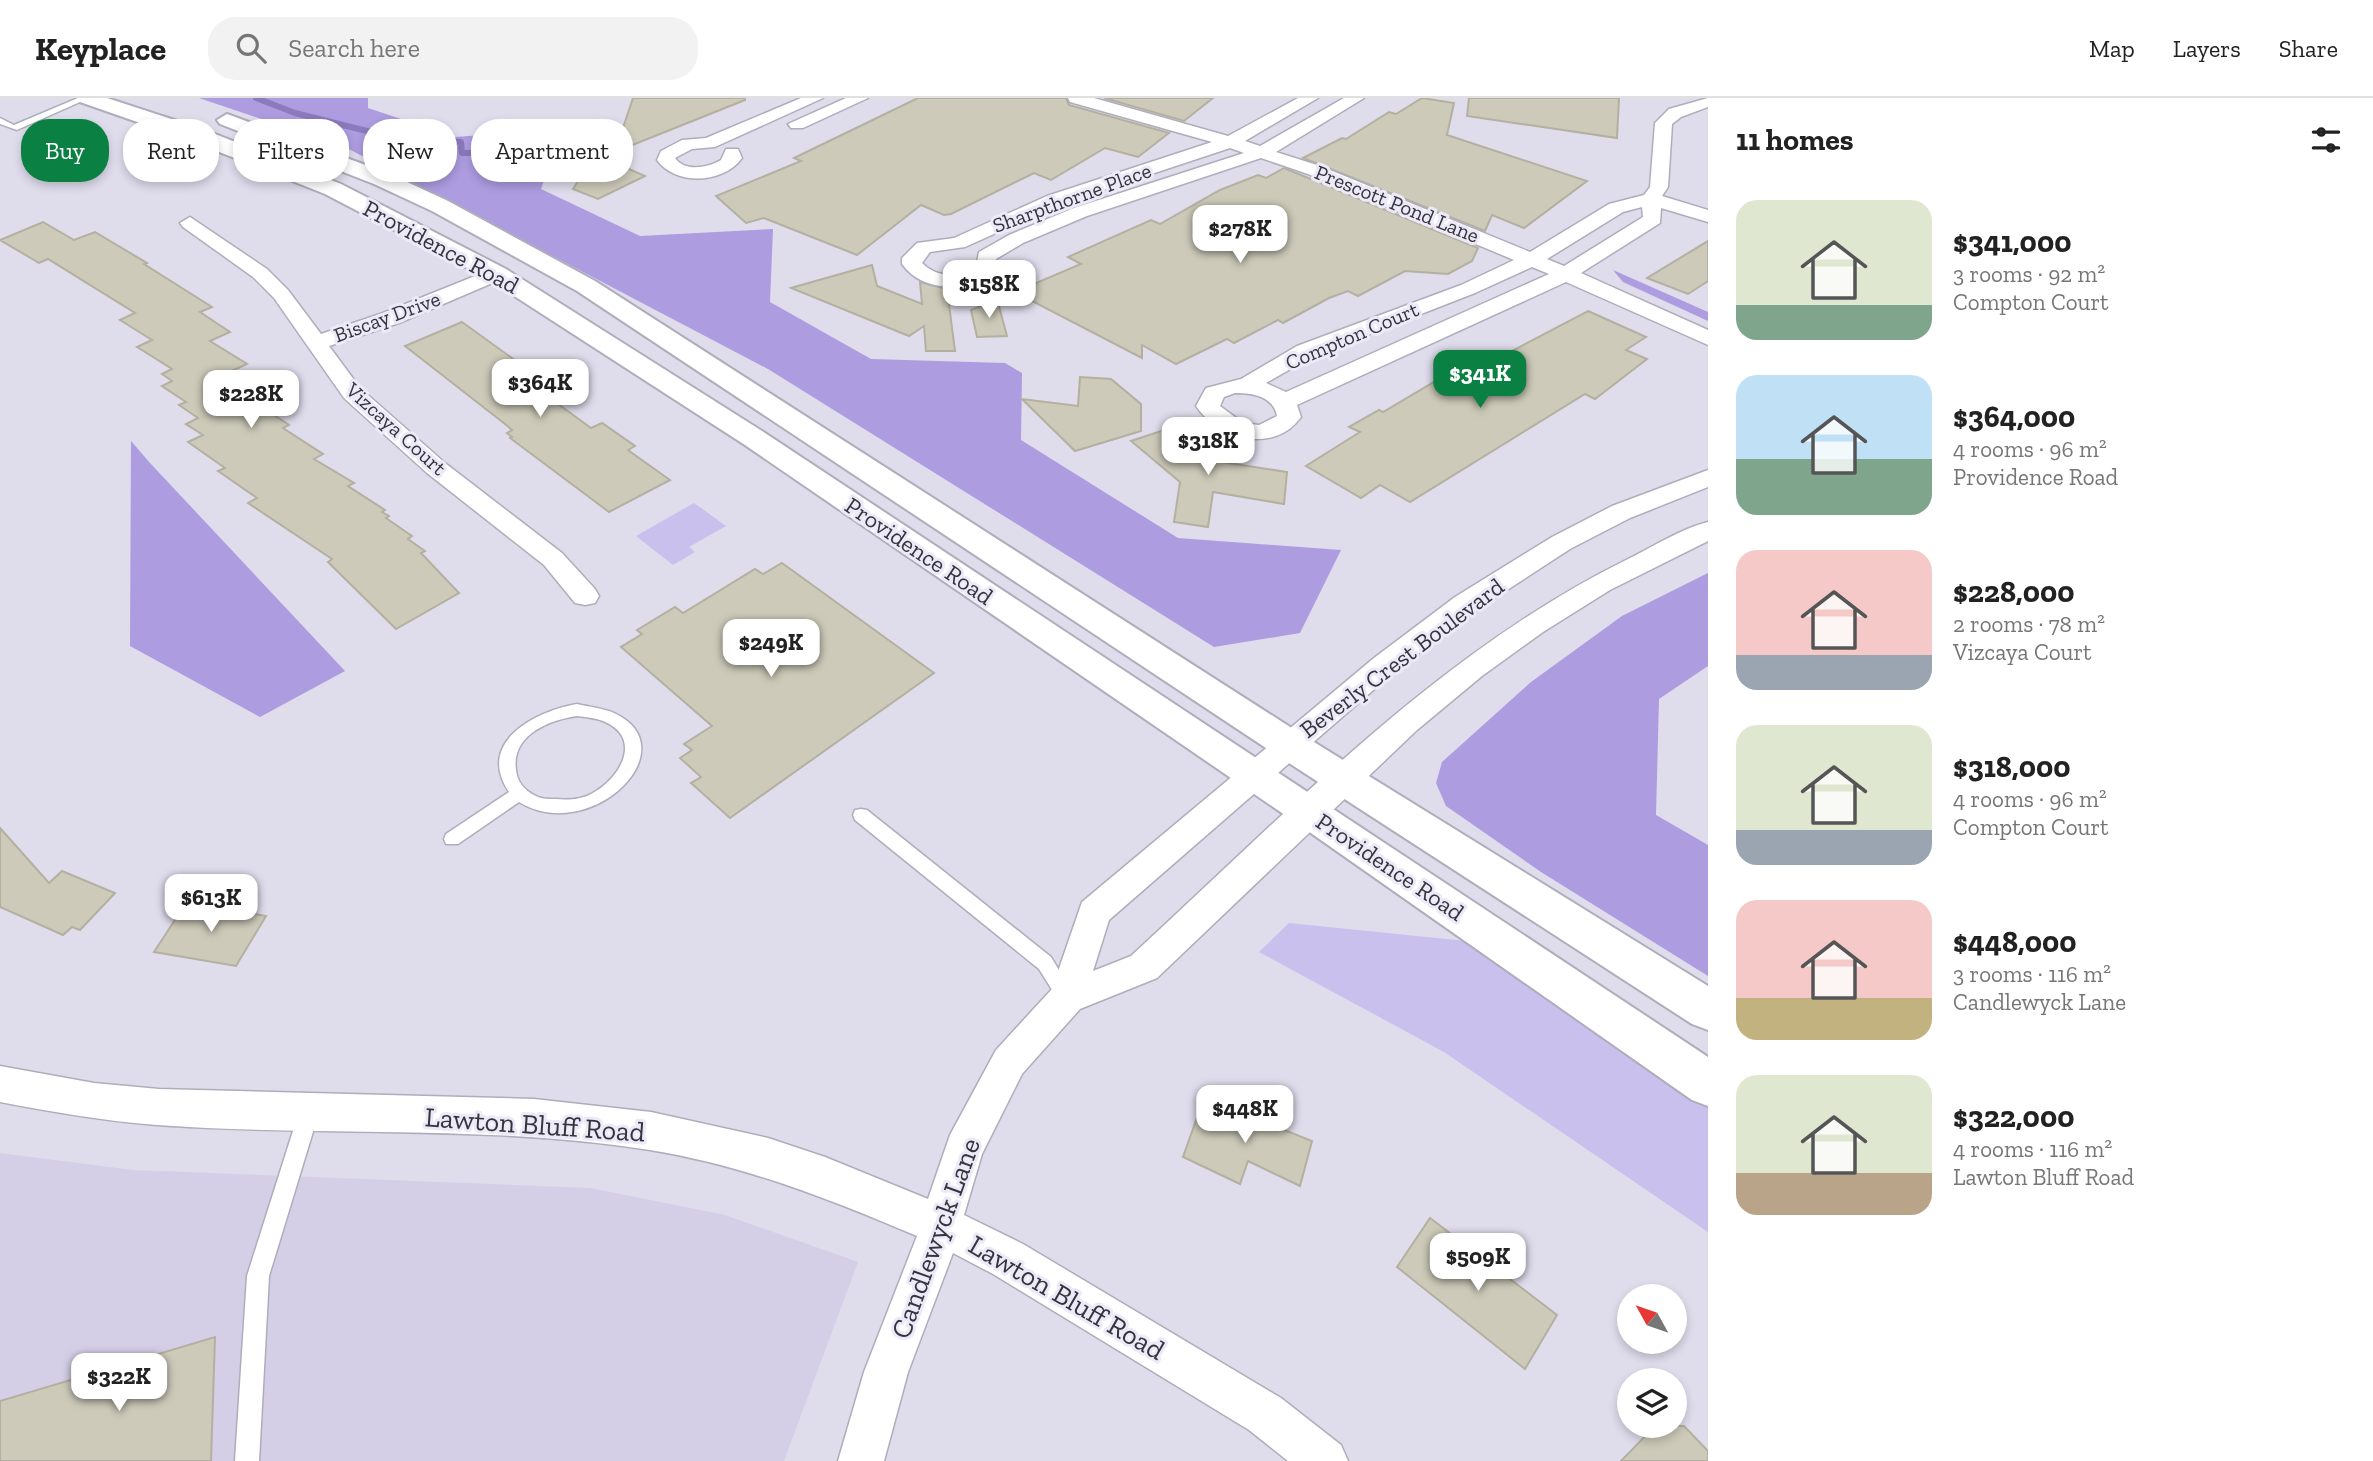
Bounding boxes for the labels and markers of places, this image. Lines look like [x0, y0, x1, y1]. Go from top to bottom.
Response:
pin: $278K [1191, 206, 1289, 265]
pin: $158K [940, 260, 1038, 320]
pin: $341K [1431, 350, 1529, 410]
pin: $364K [491, 360, 589, 419]
pin: $228K [202, 370, 300, 430]
pin: $318K [1159, 418, 1257, 477]
pin: $249K [722, 620, 820, 679]
pin: $613K [162, 874, 260, 934]
pin: $448K [1196, 1086, 1294, 1145]
pin: $509K [1429, 1234, 1527, 1293]
pin: $322K [70, 1354, 168, 1413]

